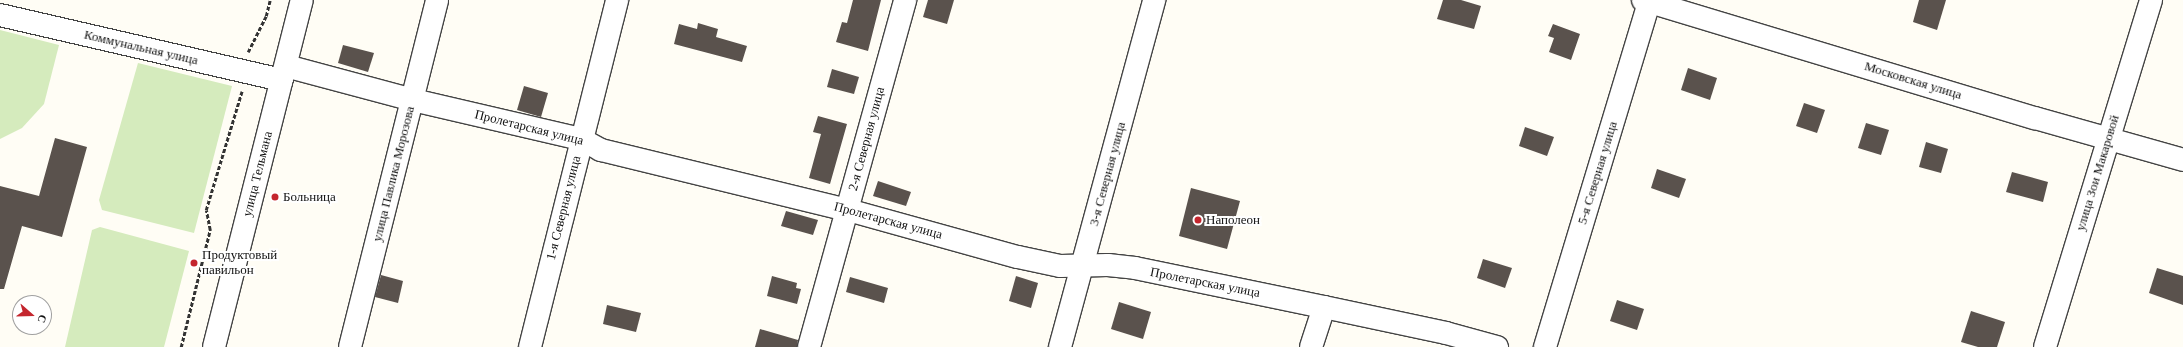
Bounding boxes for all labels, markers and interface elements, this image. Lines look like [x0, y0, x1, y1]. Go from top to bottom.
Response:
street label: Коммунальная улица [82, 27, 200, 69]
street label: Московская улица [1862, 59, 1964, 103]
street label: 2-я Северная улица [846, 85, 888, 193]
street label: улица Павлика Морозова [370, 105, 418, 243]
street label: Пролетарская улица [473, 107, 585, 149]
street label: улица Зои Макаровой [2073, 113, 2123, 233]
street label: 3-я Северная улица [1087, 120, 1129, 228]
street label: 5-я Северная улица [1575, 120, 1621, 226]
street label: улица Тельмана [240, 130, 276, 218]
street label: 1-я Северная улица [543, 154, 585, 262]
place label: Больница [283, 189, 336, 205]
marker: Больница [270, 192, 280, 202]
street label: Пролетарская улица [832, 199, 944, 243]
place label: Наполеон [1206, 212, 1260, 228]
marker: Наполеон [1193, 215, 1203, 225]
place label: Продуктовый павильон [202, 248, 277, 279]
marker: Продуктовый павильон [189, 258, 199, 268]
street label: Пролетарская улица [1149, 265, 1261, 301]
north arrow [12, 295, 52, 335]
text: С [35, 313, 49, 325]

